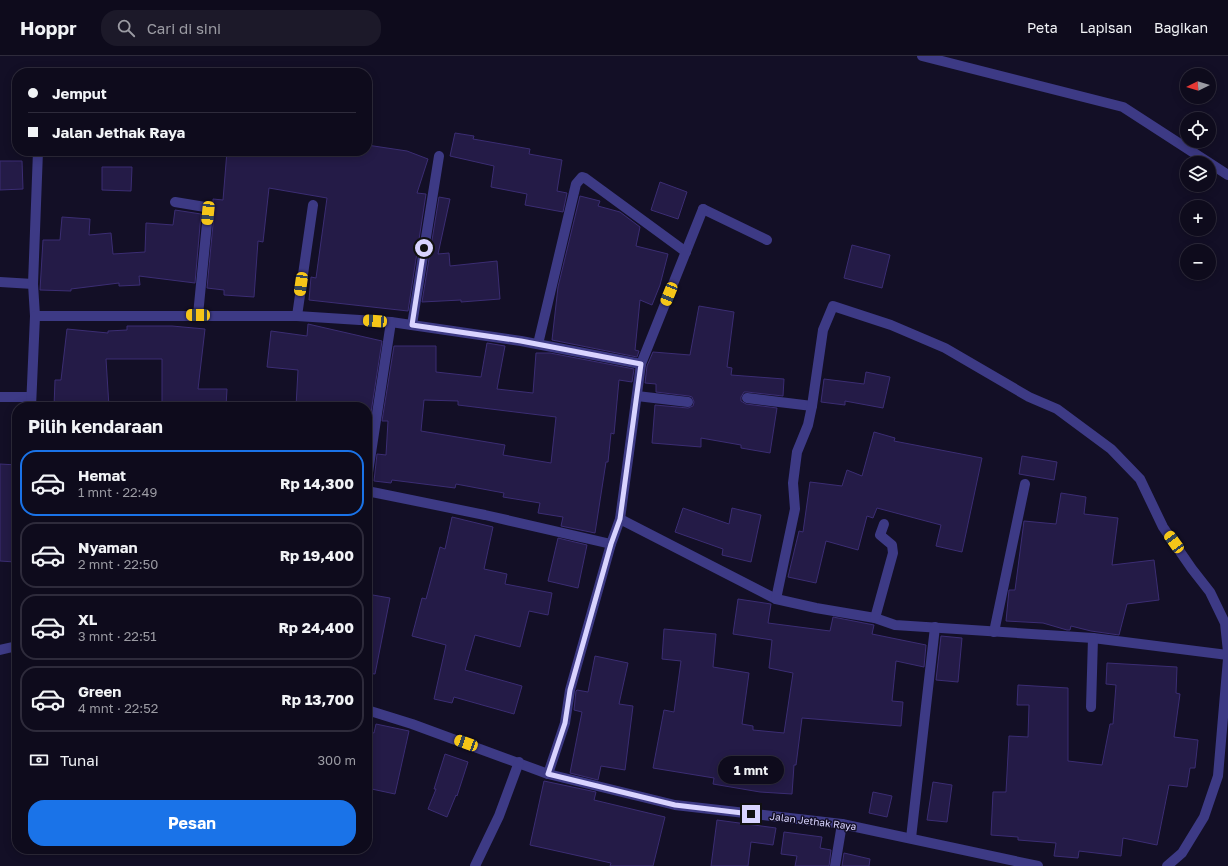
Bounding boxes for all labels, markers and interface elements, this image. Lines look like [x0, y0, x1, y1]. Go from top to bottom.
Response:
search box [101, 10, 381, 46]
text: Hoppr [20, 16, 77, 39]
icon: search [115, 17, 137, 39]
text: Cari di sini [147, 19, 221, 37]
text: Peta [1027, 19, 1058, 36]
text: Lapisan [1080, 19, 1132, 36]
text: Bagikan [1154, 19, 1208, 36]
north arrow [1180, 68, 1216, 104]
map controls [1180, 68, 1216, 280]
text: Jemput [52, 84, 107, 102]
button: locate [1180, 112, 1216, 148]
text: Jalan Jethak Raya [52, 123, 185, 141]
button: layers [1180, 156, 1216, 192]
car [201, 200, 215, 226]
button: + [1180, 200, 1216, 236]
route start [415, 239, 433, 257]
button: − [1180, 244, 1216, 280]
car [293, 271, 309, 297]
car [659, 281, 679, 307]
car [186, 309, 210, 321]
car [363, 314, 387, 328]
text: Pilih kendaraan [28, 415, 163, 437]
icon: car [30, 465, 66, 501]
text: Hemat [78, 466, 126, 484]
text: Rp 14,300 [280, 474, 354, 492]
text: 1 mnt · 22:49 [78, 484, 157, 500]
car [1162, 529, 1186, 555]
icon: car [30, 537, 66, 573]
text: Nyaman [78, 538, 137, 556]
text: Rp 19,400 [280, 546, 354, 564]
text: 2 mnt · 22:50 [78, 556, 158, 572]
icon: car [30, 609, 66, 645]
text: XL [78, 610, 97, 628]
text: Rp 24,400 [278, 618, 354, 636]
text: 3 mnt · 22:51 [78, 628, 157, 644]
icon: car [30, 681, 66, 717]
text: Green [78, 682, 121, 700]
text: Rp 13,700 [281, 690, 354, 708]
text: 4 mnt · 22:52 [78, 700, 158, 716]
car [453, 733, 479, 753]
icon: cash [28, 749, 50, 771]
text: Tunai [60, 751, 99, 769]
text: 300 m [318, 752, 356, 768]
callout: 1 mnt [718, 756, 784, 784]
text: 1 mnt [734, 762, 768, 778]
button: Pesan [28, 800, 356, 846]
route end [742, 805, 760, 823]
street label: Jalan Jethak Raya [769, 810, 857, 832]

